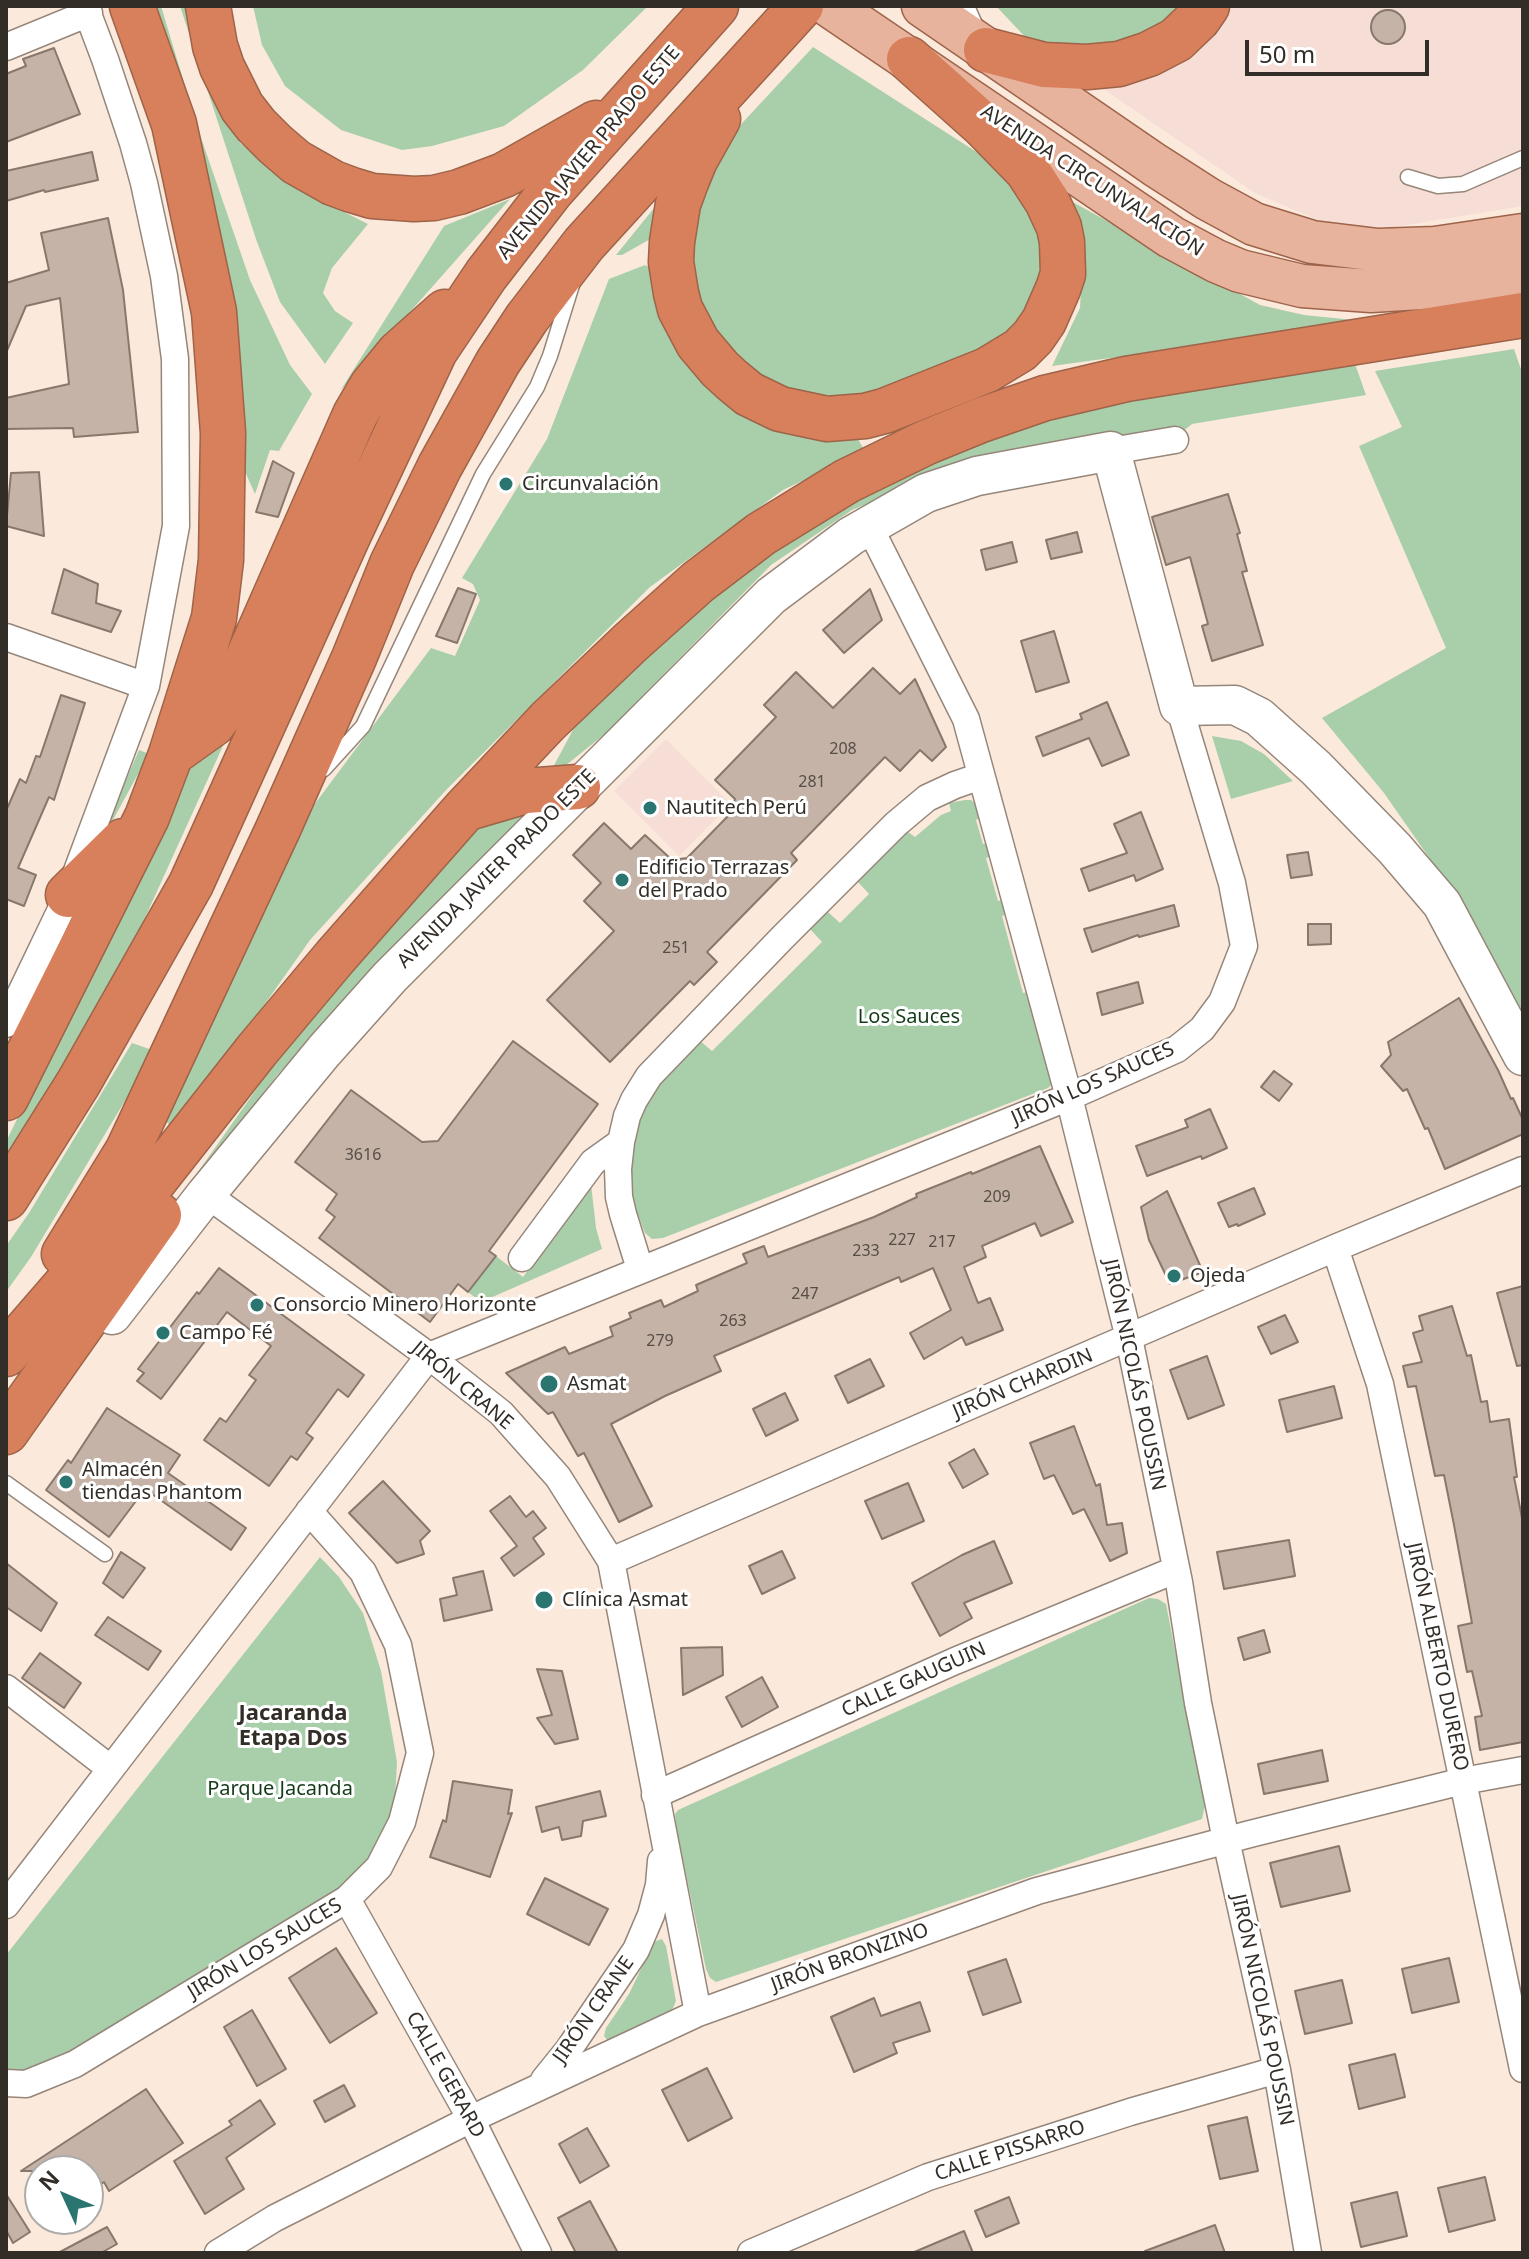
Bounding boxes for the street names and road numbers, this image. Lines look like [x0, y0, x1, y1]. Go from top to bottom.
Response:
street label: AVENIDA JAVIER PRADO ESTE [493, 41, 685, 265]
street label: AVENIDA CIRCUNVALACIÓN [976, 100, 1208, 262]
street label: AVENIDA JAVIER PRADO ESTE [393, 765, 601, 973]
street label: JIRÓN LOS SAUCES [1008, 1037, 1178, 1131]
street label: JIRÓN NICOLÁS POUSSIN [1098, 1257, 1170, 1493]
street label: JIRÓN CRANE [406, 1337, 518, 1435]
street label: JIRÓN CHARDIN [949, 1344, 1097, 1424]
street label: JIRÓN ALBERTO DURERO [1401, 1541, 1473, 1773]
street label: CALLE GAUGUIN [838, 1637, 990, 1723]
street label: JIRÓN NICOLÁS POUSSIN [1226, 1892, 1298, 2128]
street label: JIRÓN LOS SAUCES [184, 1893, 346, 2005]
street label: JIRÓN BRONZINO [768, 1918, 932, 1998]
street label: JIRÓN CRANE [548, 1952, 640, 2068]
street label: CALLE GERARD [400, 2008, 490, 2142]
street label: CALLE PISSARRO [932, 2115, 1088, 2187]

